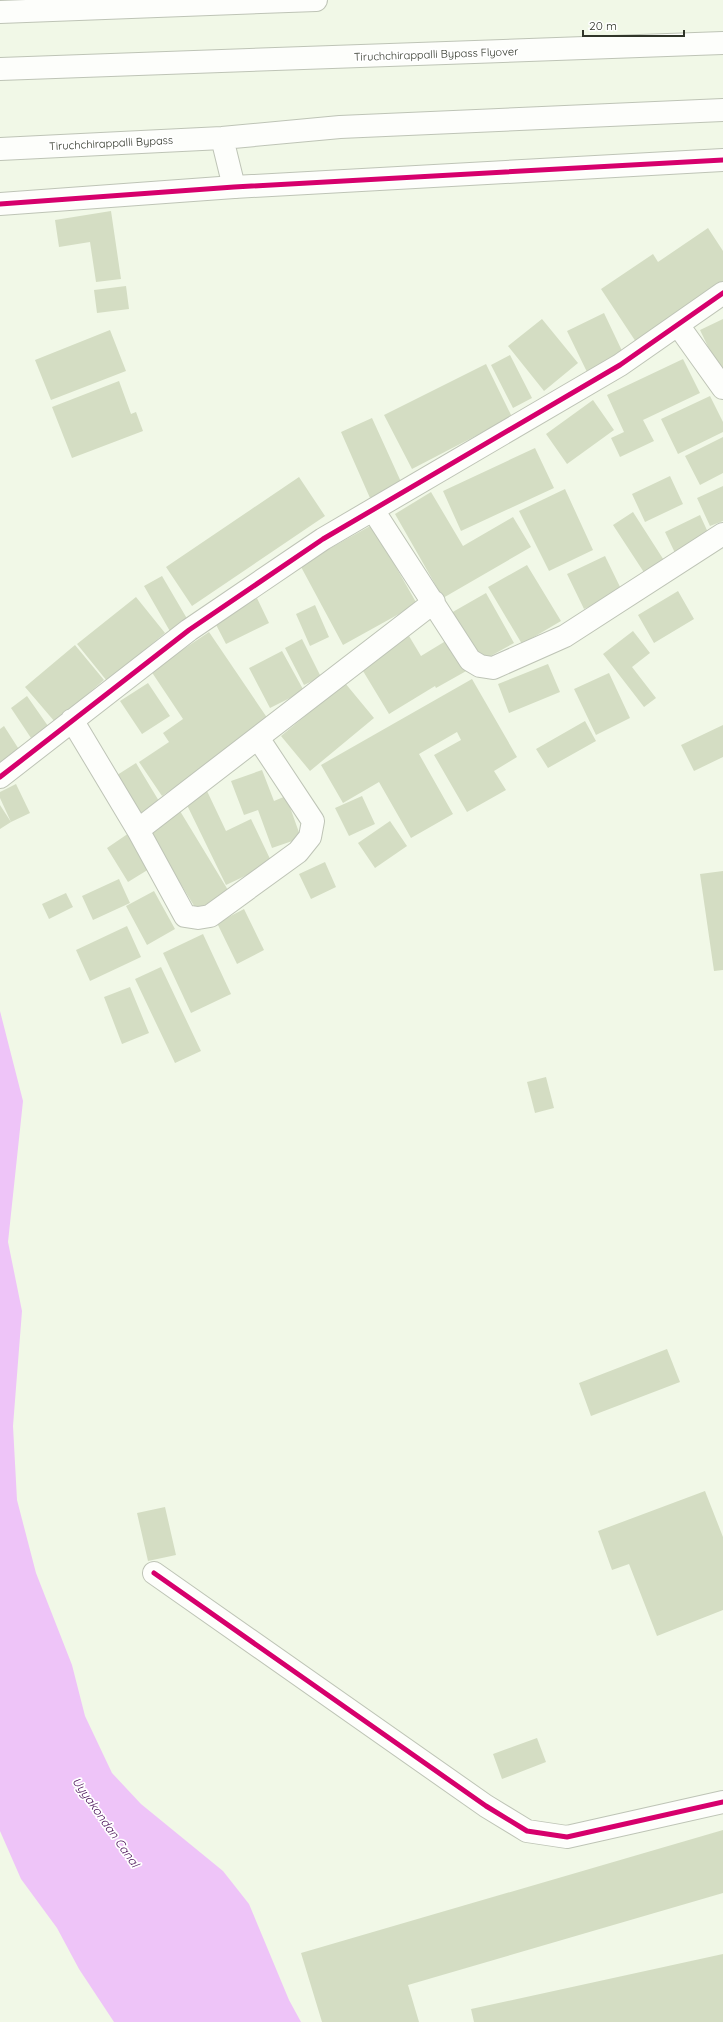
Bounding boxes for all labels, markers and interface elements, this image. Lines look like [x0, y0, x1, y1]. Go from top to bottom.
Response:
scale bar [583, 12, 684, 38]
text: 20 m [589, 18, 617, 33]
street label: Tiruchchirappalli Bypass Flyover [354, 44, 519, 64]
street label: Tiruchchirappalli Bypass [49, 133, 173, 153]
water label: Uyyakondan Canal [69, 1774, 143, 1871]

